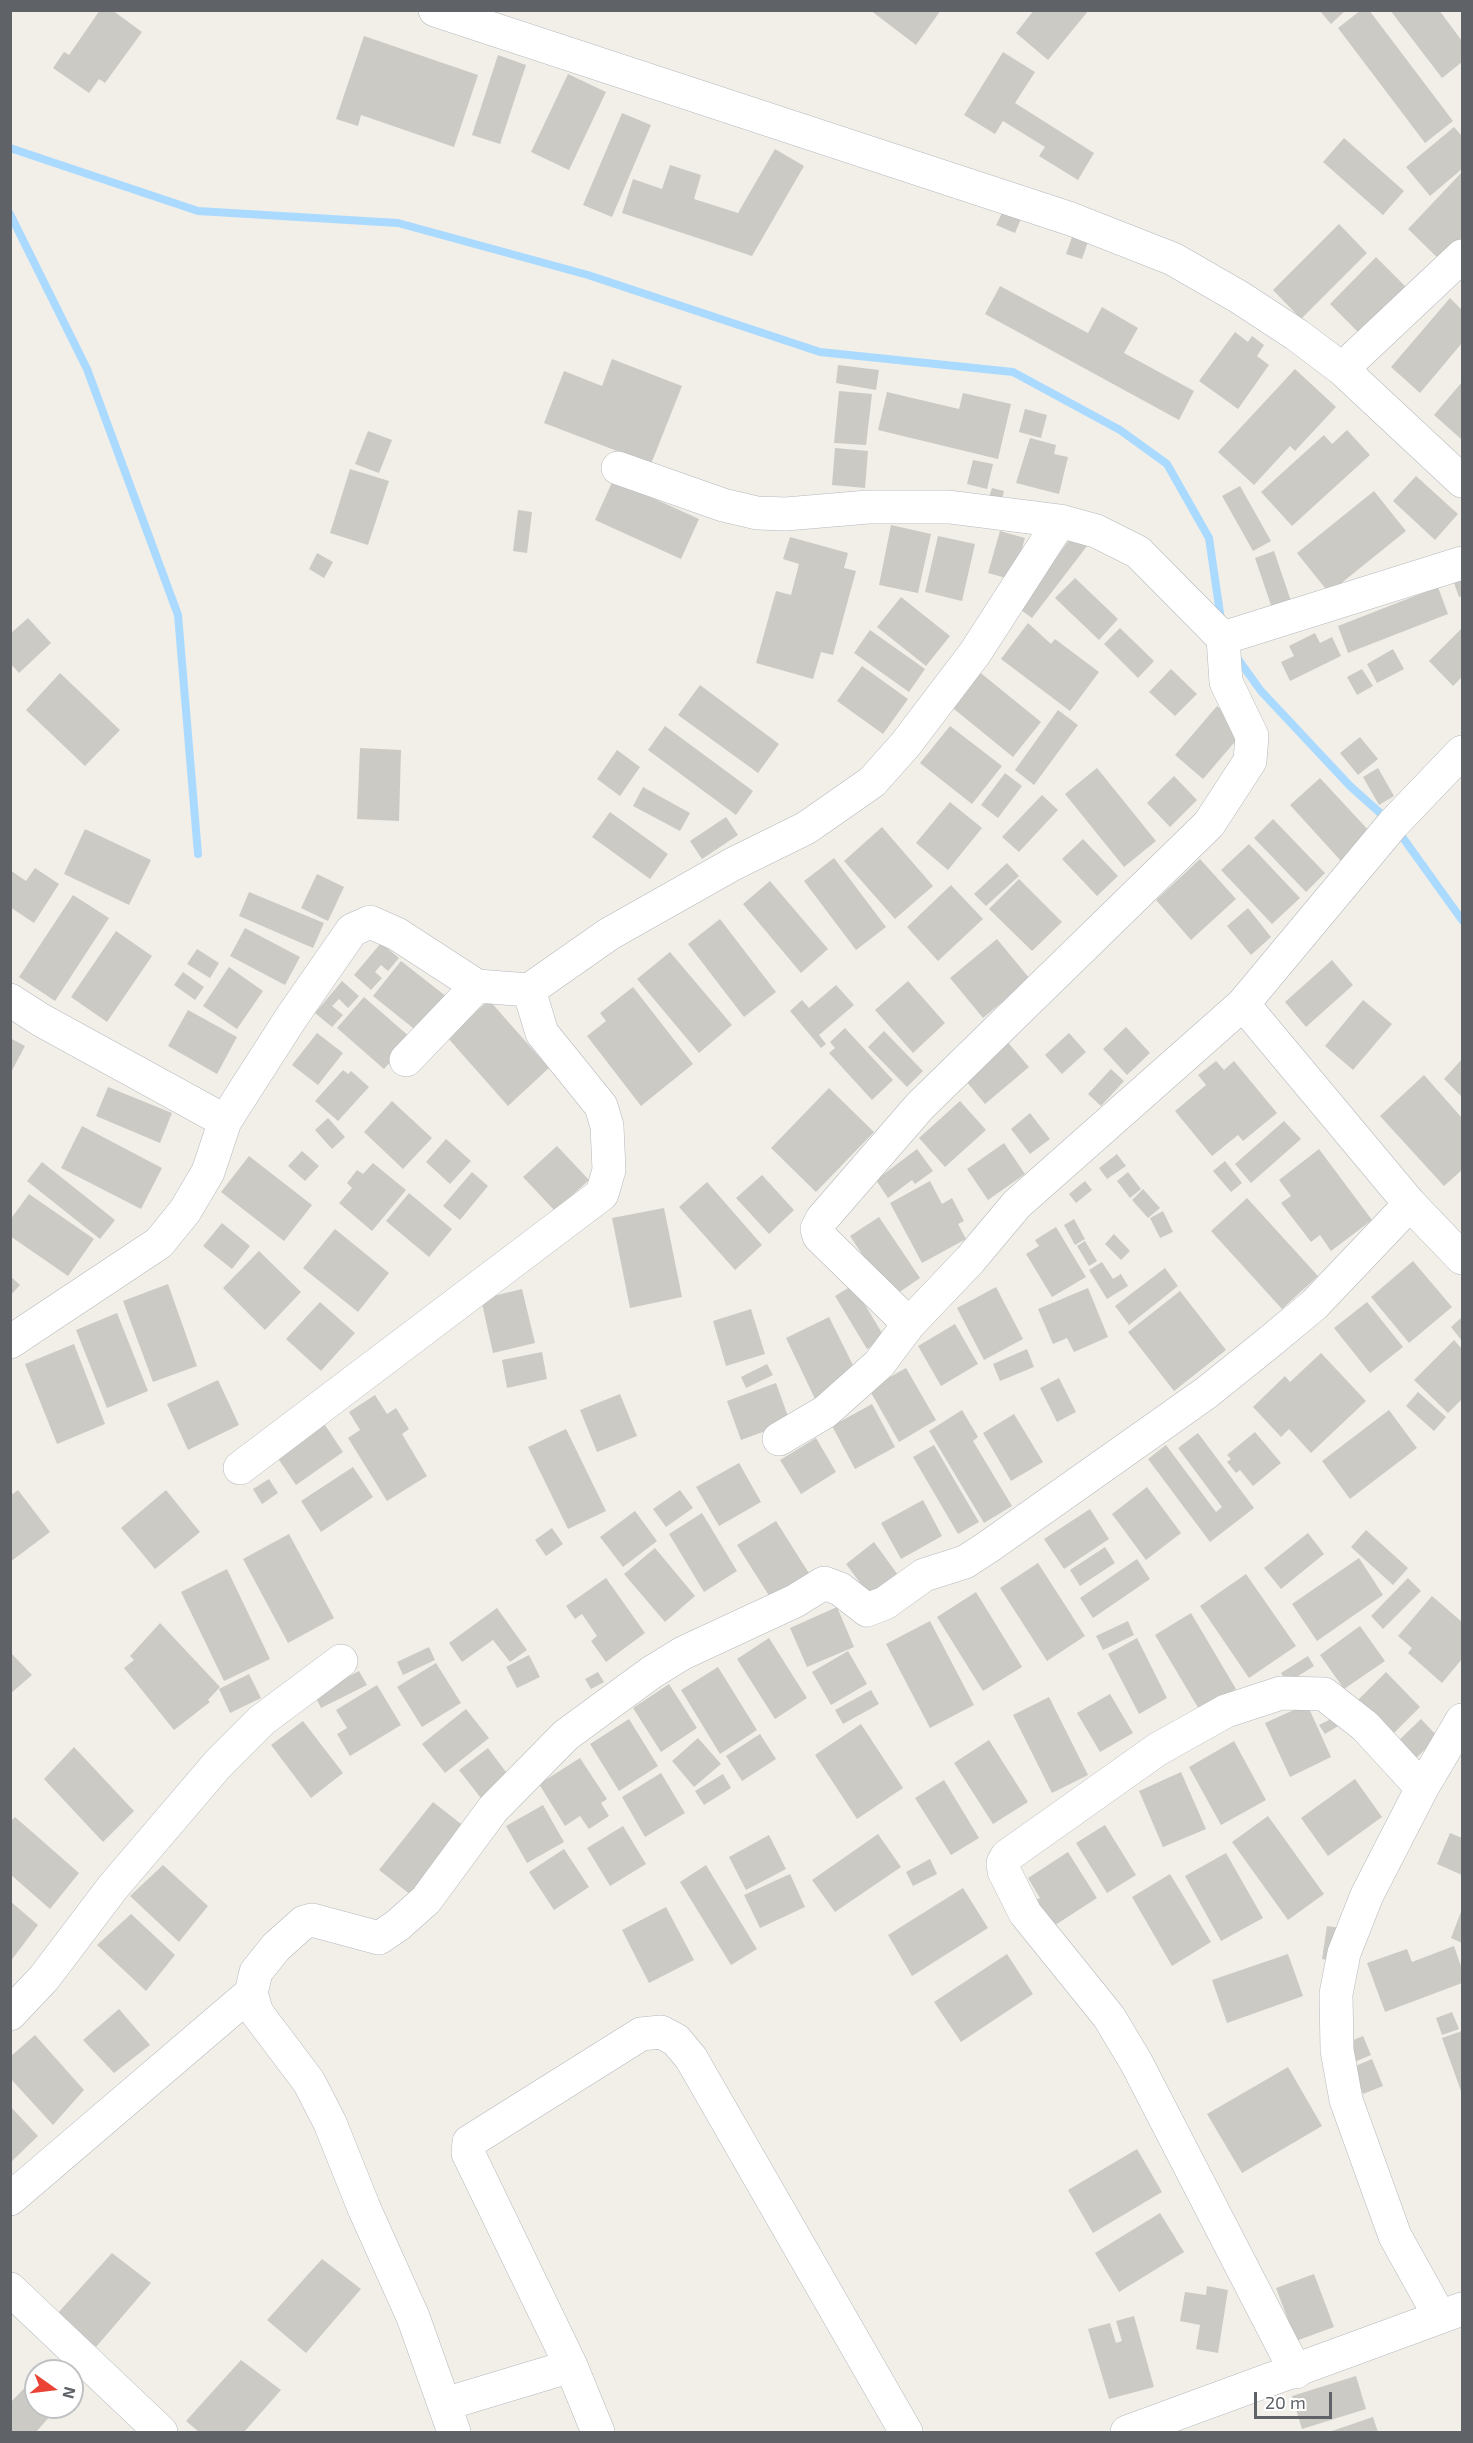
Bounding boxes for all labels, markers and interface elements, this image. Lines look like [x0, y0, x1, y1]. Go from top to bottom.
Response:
north arrow [24, 2359, 84, 2419]
scale bar [1257, 2380, 1335, 2418]
text: N [59, 2385, 81, 2401]
text: 20 m [1265, 2391, 1306, 2413]

